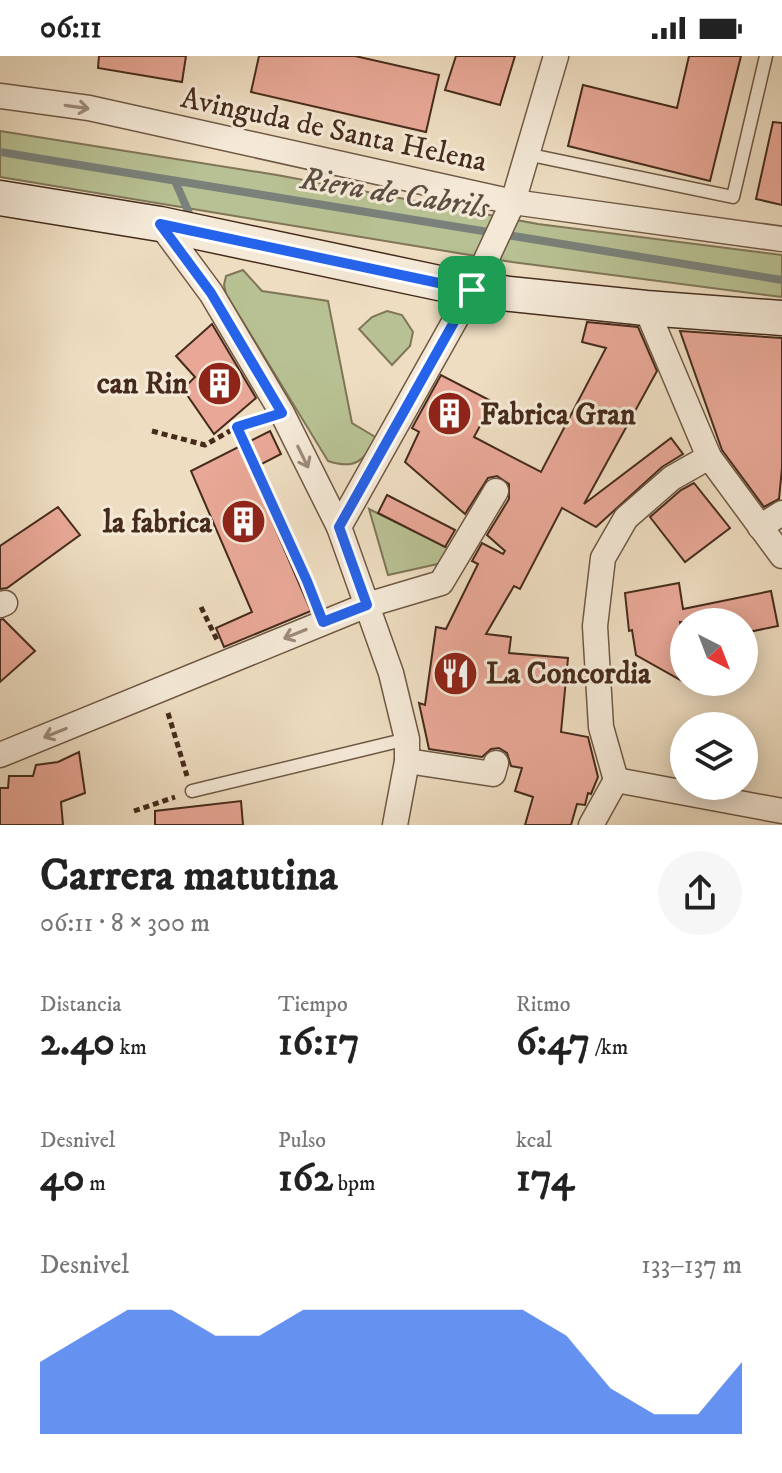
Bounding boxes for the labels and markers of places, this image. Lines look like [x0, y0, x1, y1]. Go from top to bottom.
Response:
pin [438, 256, 506, 324]
building icon: can Rin [195, 359, 243, 407]
place label: can Rin [97, 366, 188, 403]
building icon: Fabrica Gran [425, 390, 473, 438]
place label: Fabrica Gran [480, 397, 636, 434]
building icon: la fabrica [219, 498, 267, 546]
place label: la fabrica [102, 505, 213, 542]
restaurant icon: La Concordia [431, 649, 479, 697]
place label: La Concordia [486, 656, 652, 693]

